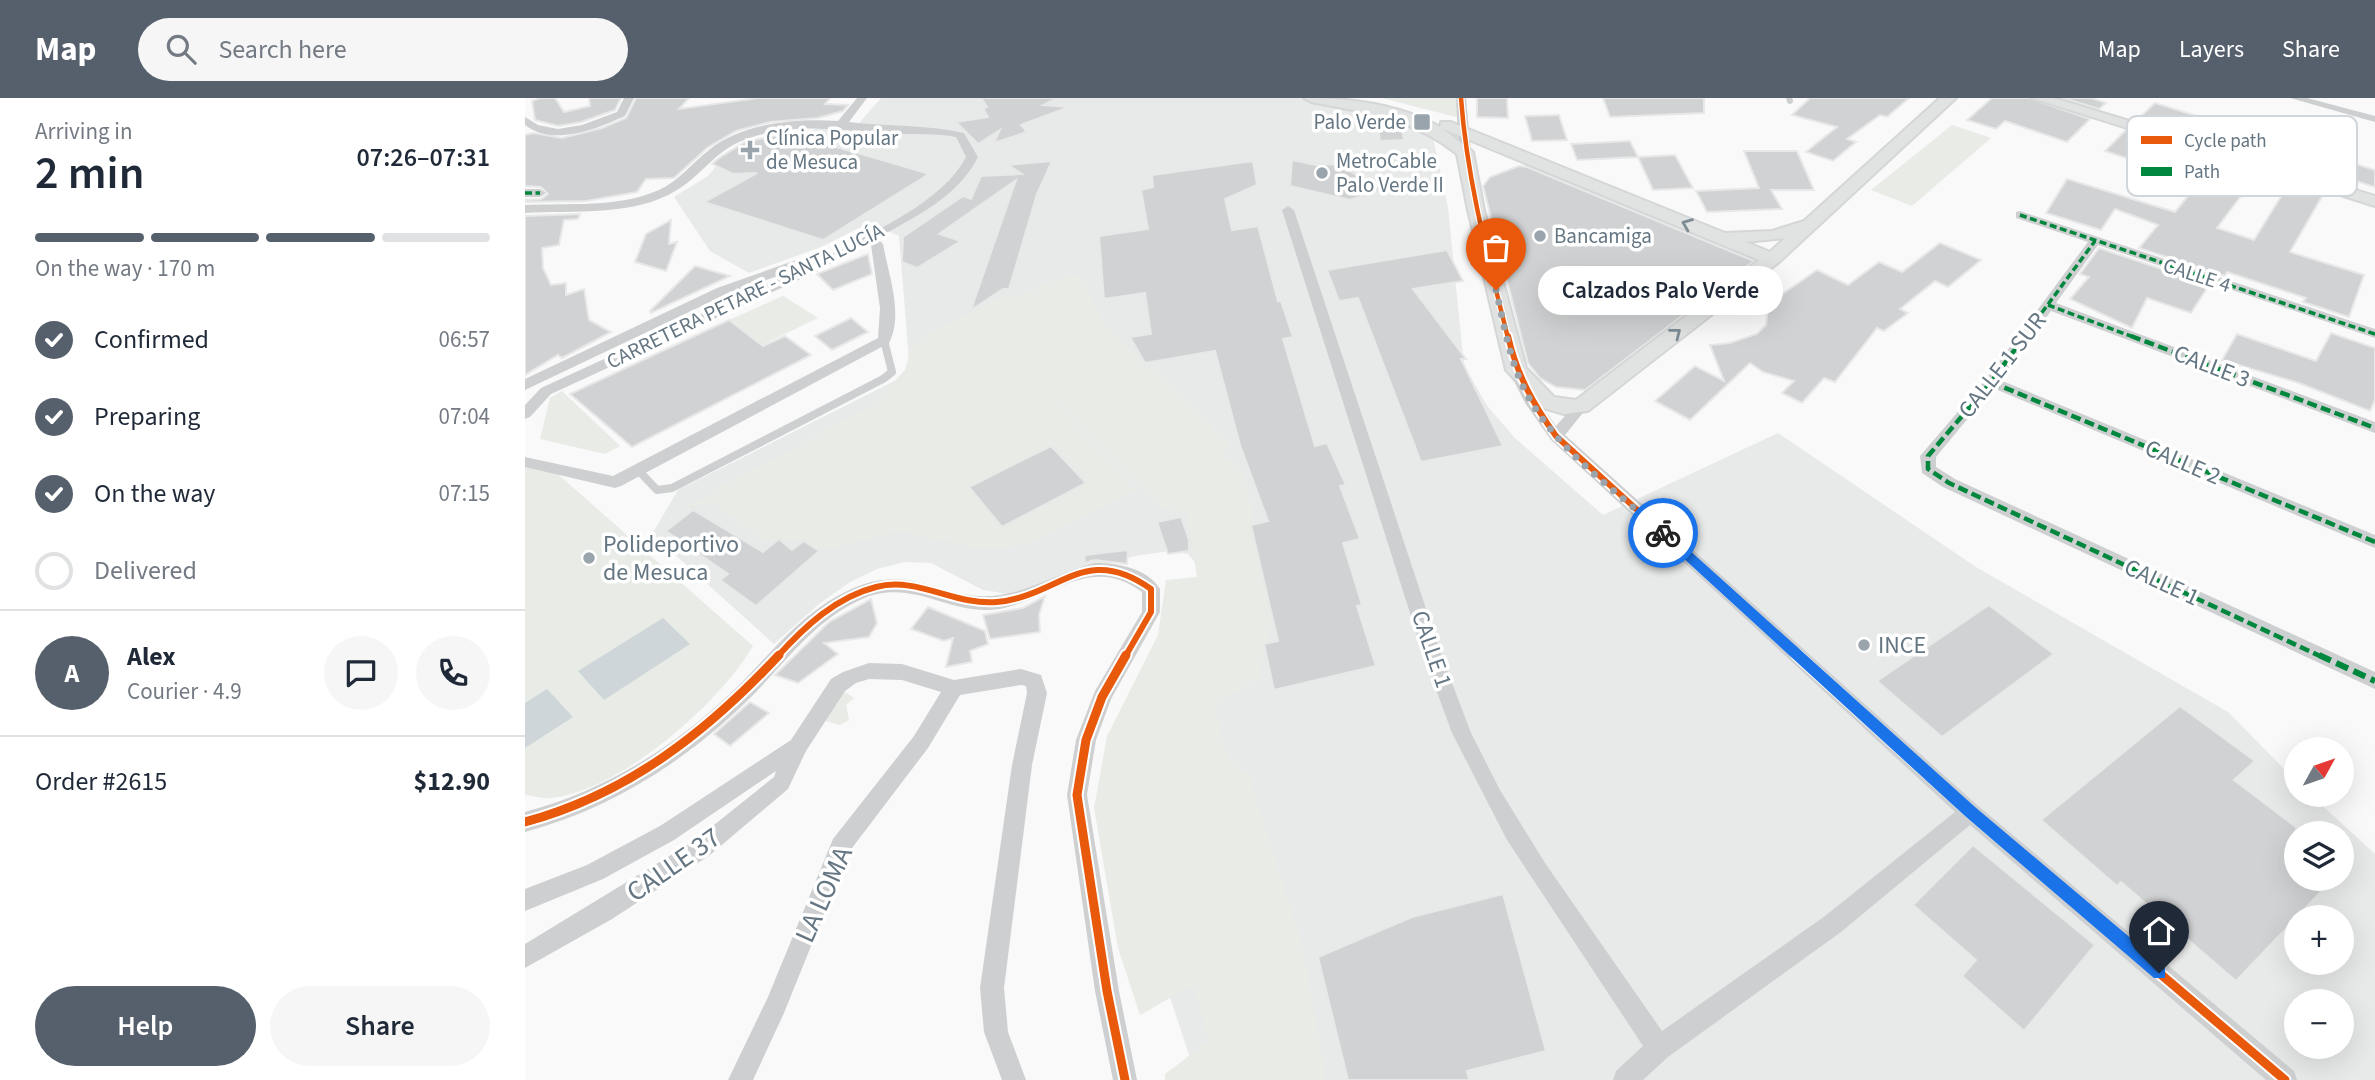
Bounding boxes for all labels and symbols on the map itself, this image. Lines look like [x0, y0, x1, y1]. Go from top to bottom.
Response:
place label: Palo Verde [1313, 107, 1406, 137]
marker: Palo Verde [1412, 112, 1432, 132]
legend [2127, 116, 2357, 196]
place label: Clínica Popular de Mesuca [766, 123, 899, 177]
text: Cycle path [2184, 128, 2266, 155]
marker: Clínica Popular de Mesuca [740, 140, 760, 160]
place label: MetroCable Palo Verde II [1336, 146, 1444, 200]
text: Path [2184, 159, 2220, 186]
marker: MetroCable Palo Verde II [1314, 165, 1330, 181]
street label: CARRETERA PETARE - SANTA LUCÍA [601, 215, 889, 376]
pin [1466, 218, 1526, 290]
one-way arrow [1681, 218, 1693, 232]
place label: Bancamiga [1554, 221, 1652, 251]
marker: Bancamiga [1532, 228, 1548, 244]
street label: CALLE 4 [2159, 250, 2235, 300]
callout: Calzados Palo Verde [1538, 266, 1783, 314]
street label: CALLE 1 SUR [1950, 305, 2055, 426]
one-way arrow [1669, 328, 1681, 341]
street label: CALLE 3 [2168, 336, 2255, 397]
street label: CALLE 2 [2139, 431, 2226, 494]
courier [1628, 498, 1698, 568]
place label: Polideportivo de Mesuca [603, 527, 739, 590]
marker: Polideportivo de Mesuca [581, 550, 597, 566]
street label: CALLE 1 [2118, 550, 2205, 615]
street label: CALLE 1 [1402, 606, 1461, 692]
place label: INCE [1878, 628, 1926, 663]
marker: INCE [1856, 637, 1872, 653]
north arrow [2284, 737, 2354, 807]
street label: CALLE 37 [618, 818, 729, 912]
street label: LA LOMA [785, 839, 863, 949]
pin [2129, 901, 2189, 973]

